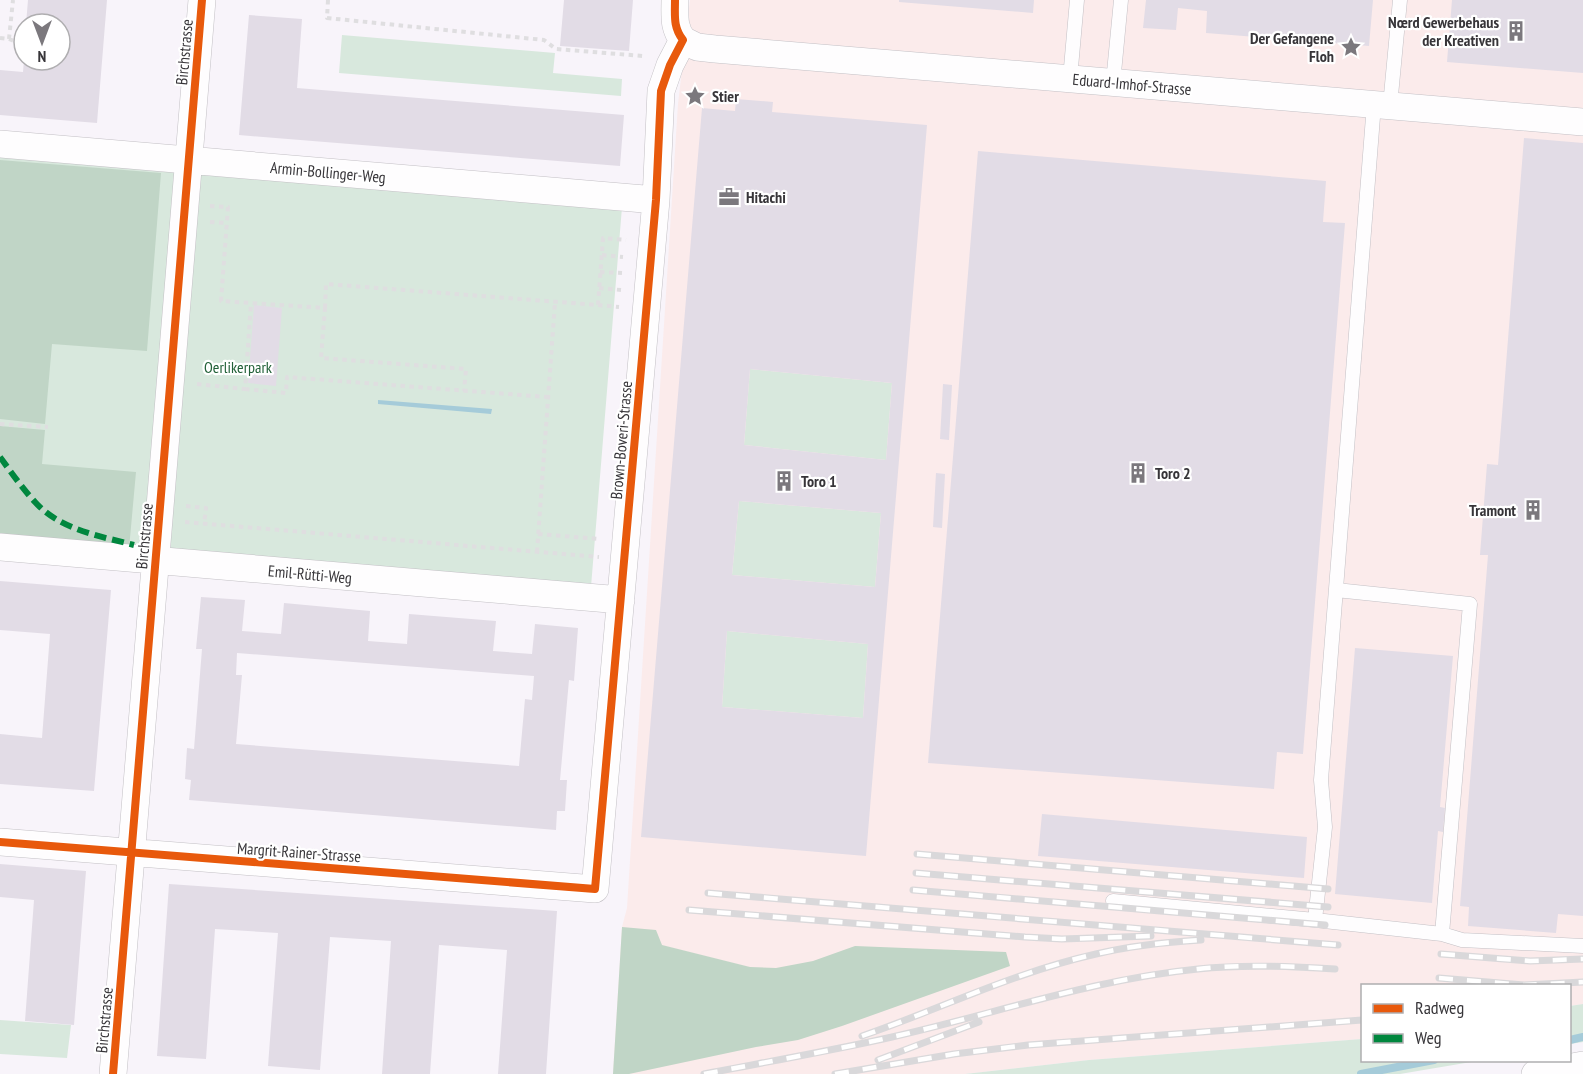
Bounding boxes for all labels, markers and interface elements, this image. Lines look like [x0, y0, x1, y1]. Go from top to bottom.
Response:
north arrow [12, 12, 72, 72]
place label: Nœrd Gewerbehaus der Kreativen [1388, 12, 1499, 50]
street label: Birchstrasse [171, 18, 197, 86]
building icon: Nœrd Gewerbehaus der Kreativen [1504, 19, 1528, 43]
place label: Der Gefangene Floh [1250, 28, 1334, 66]
place icon: Der Gefangene Floh [1339, 35, 1363, 59]
text: N [38, 47, 46, 67]
street label: Eduard-Imhof-Strasse [1072, 69, 1192, 99]
place icon: Stier [683, 84, 707, 108]
place label: Stier [712, 86, 739, 106]
street label: Armin-Bollinger-Weg [269, 157, 387, 187]
office icon: Hitachi [717, 185, 741, 209]
place label: Hitachi [746, 187, 786, 207]
park label: Oerlikerpark [204, 357, 273, 377]
street label: Brown-Boveri-Strasse [606, 380, 636, 500]
building icon: Toro 2 [1126, 461, 1150, 485]
place label: Toro 2 [1155, 463, 1191, 483]
building icon: Toro 1 [772, 469, 796, 493]
place label: Toro 1 [801, 471, 837, 491]
building icon: Tramont [1521, 498, 1545, 522]
place label: Tramont [1469, 500, 1516, 520]
street label: Birchstrasse [131, 502, 157, 570]
street label: Emil-Rütti-Weg [267, 560, 353, 588]
street label: Margrit-Rainer-Strasse [236, 838, 362, 866]
legend [1361, 984, 1571, 1062]
street label: Birchstrasse [91, 986, 117, 1054]
text: Radweg [1415, 996, 1464, 1019]
text: Weg [1415, 1026, 1442, 1049]

